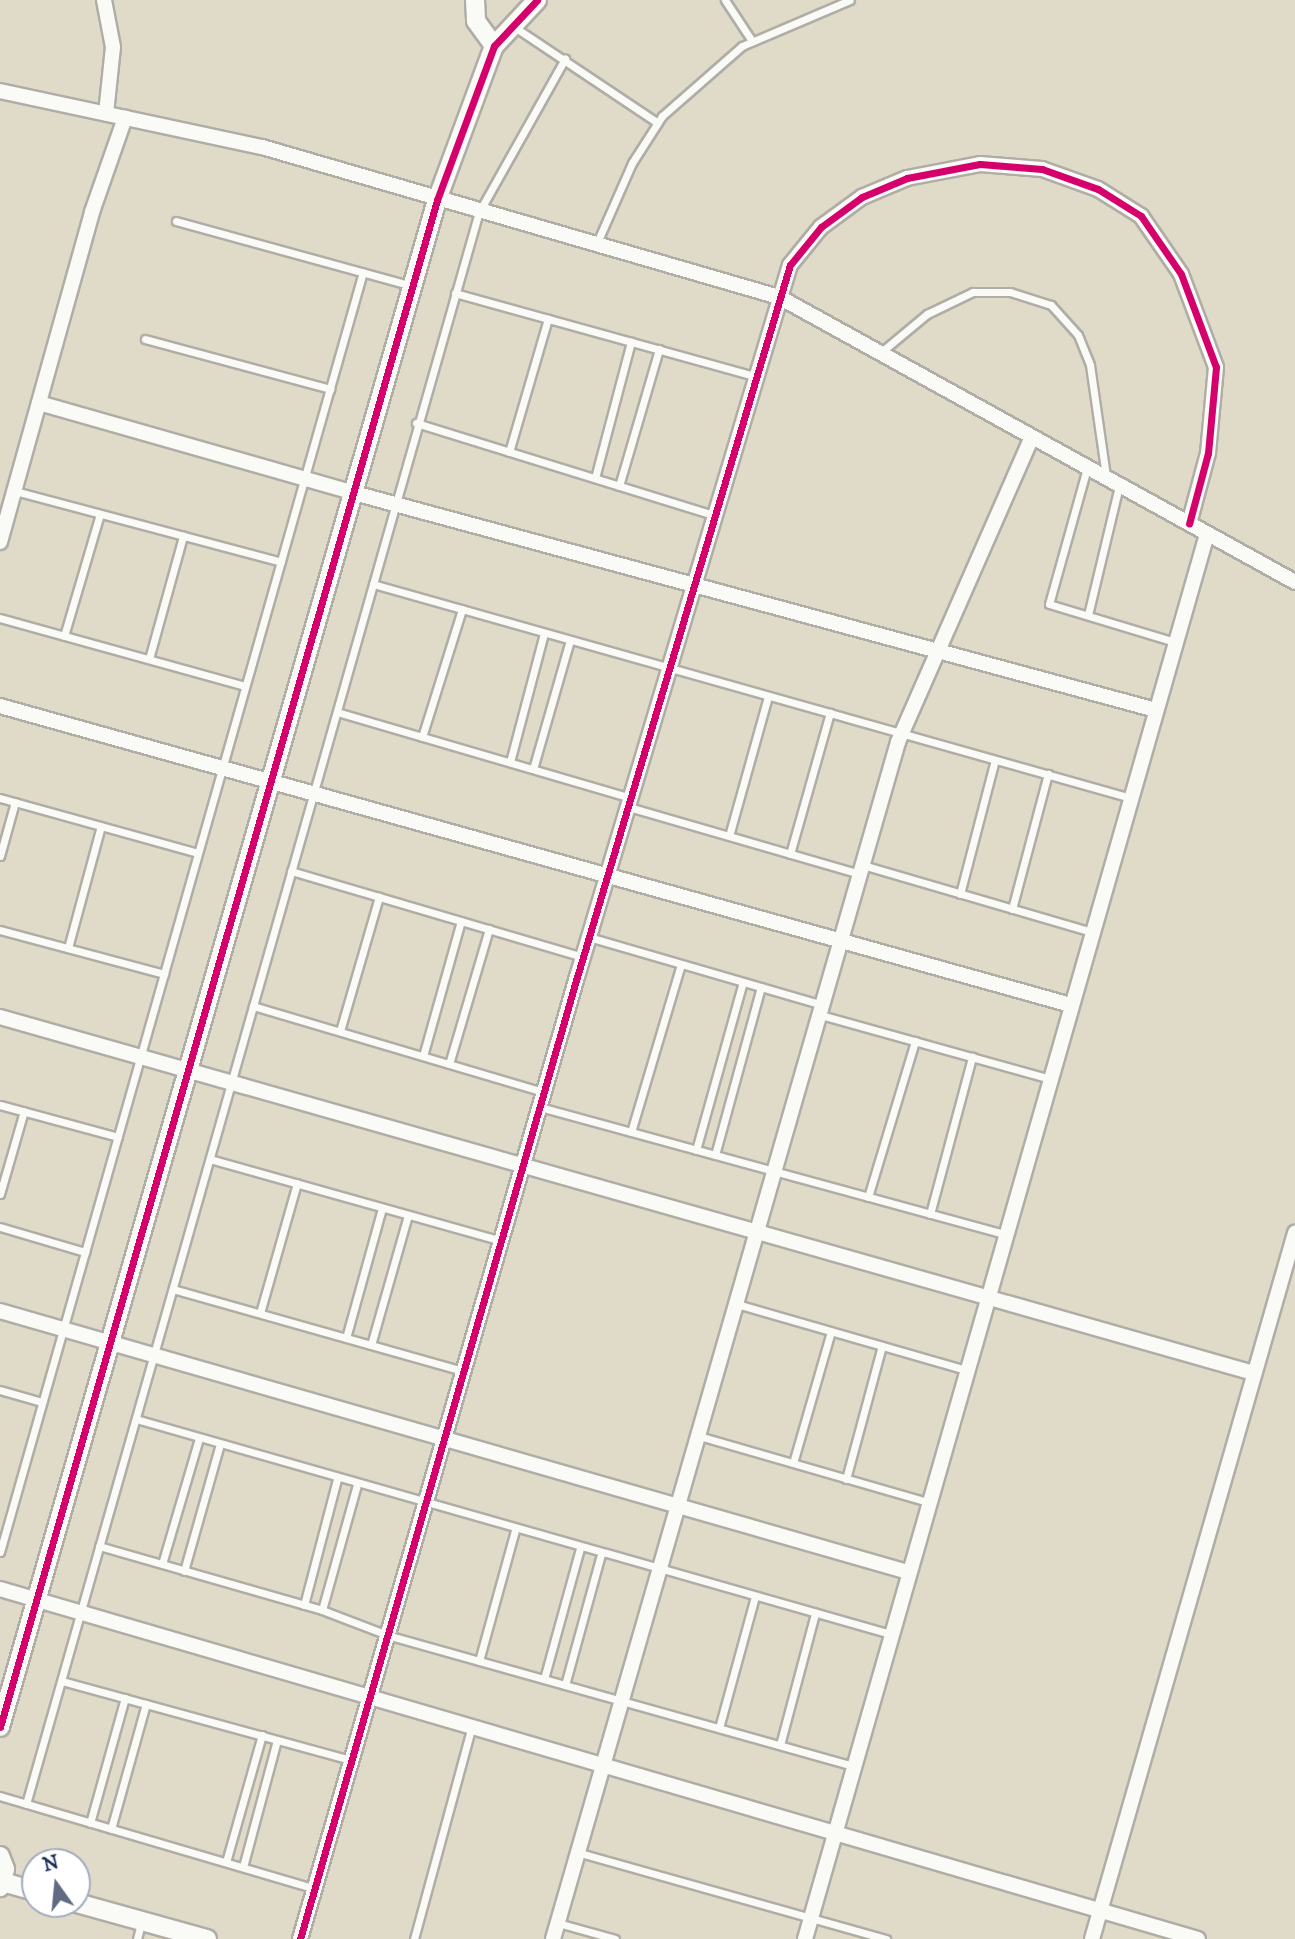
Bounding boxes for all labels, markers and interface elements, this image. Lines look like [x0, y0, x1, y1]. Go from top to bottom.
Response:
north arrow [21, 1848, 91, 1918]
text: N [40, 1851, 61, 1877]

